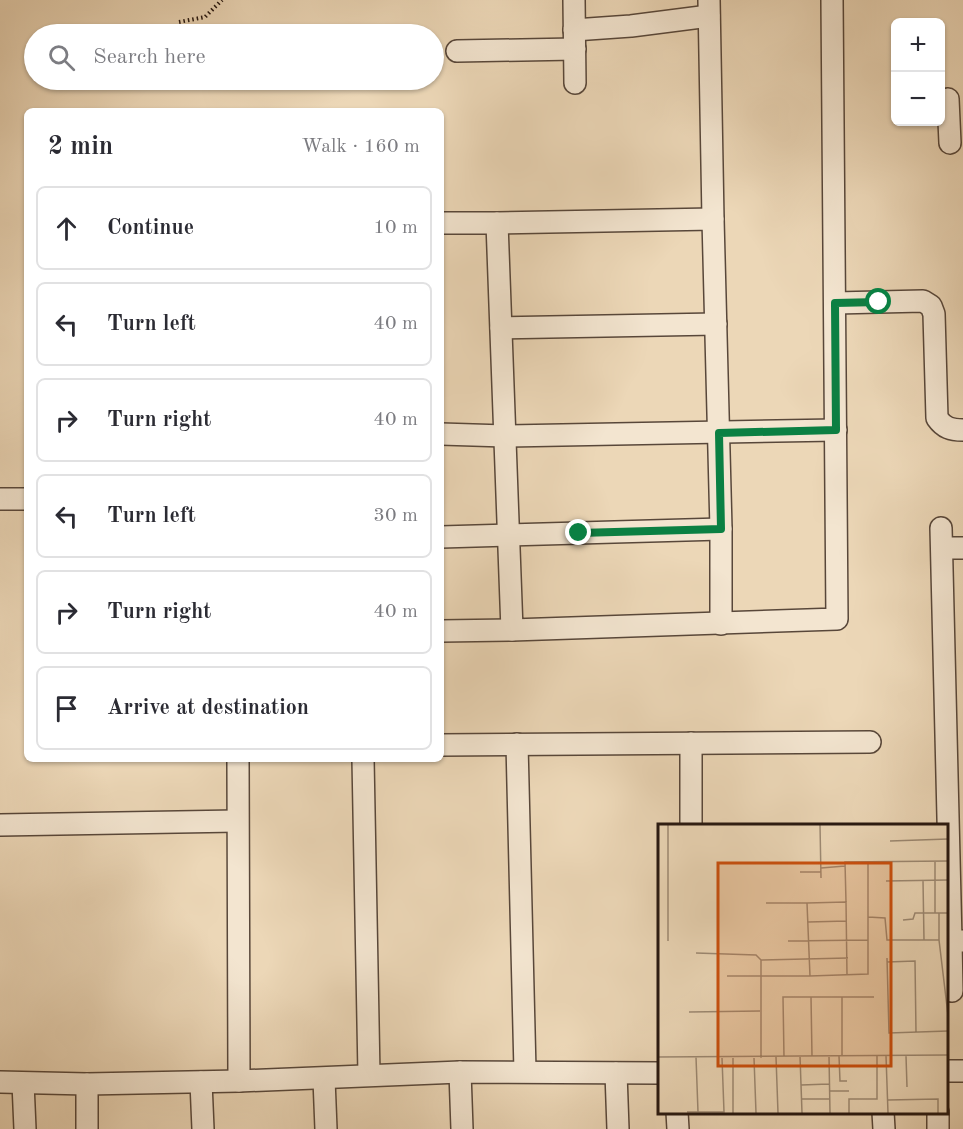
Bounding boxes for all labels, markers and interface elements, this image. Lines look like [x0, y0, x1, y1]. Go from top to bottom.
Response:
map controls [891, 18, 945, 126]
button: + [891, 18, 945, 72]
search box [24, 24, 444, 90]
icon: search [45, 41, 78, 74]
text: Search here [93, 46, 206, 68]
button: − [891, 72, 945, 126]
text: 2 min [48, 134, 113, 160]
text: Walk · 160 m [301, 137, 420, 157]
icon: ahead [50, 212, 83, 245]
text: Continue [107, 217, 194, 239]
text: 10 m [373, 218, 418, 238]
route start [865, 288, 891, 314]
icon: left [50, 308, 83, 341]
text: Turn left [107, 313, 196, 335]
text: 40 m [373, 314, 418, 334]
icon: right [50, 404, 83, 437]
text: Turn right [107, 409, 211, 431]
text: 40 m [373, 410, 418, 430]
icon: left [50, 500, 83, 533]
text: Turn left [107, 505, 196, 527]
text: 30 m [373, 506, 418, 526]
route end [565, 519, 591, 545]
icon: right [50, 596, 83, 629]
text: Turn right [107, 601, 211, 623]
text: 40 m [373, 602, 418, 622]
icon: arrive [50, 692, 83, 725]
text: Arrive at destination [107, 697, 309, 719]
inset map [658, 824, 948, 1114]

